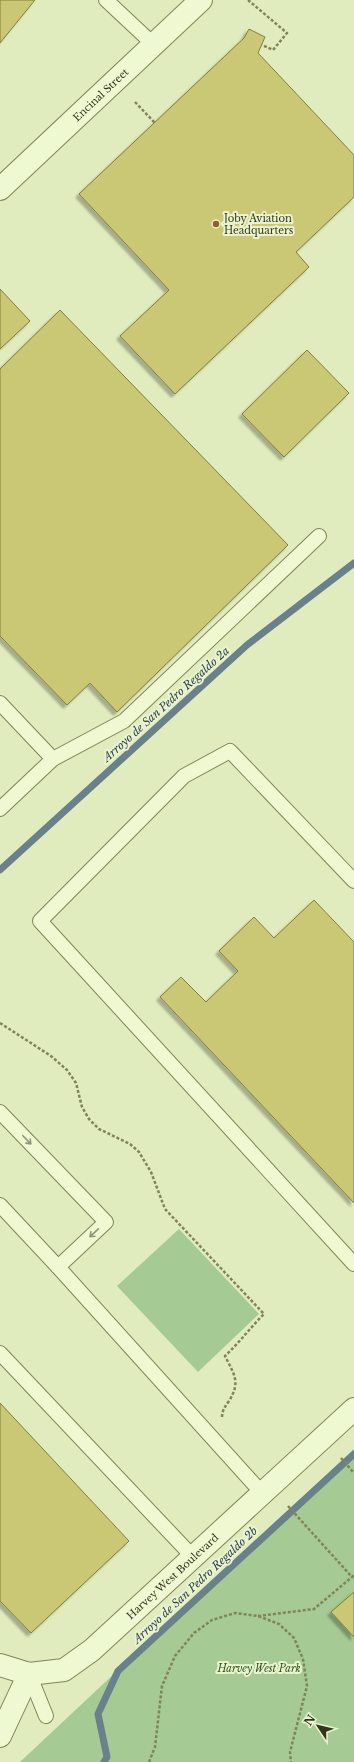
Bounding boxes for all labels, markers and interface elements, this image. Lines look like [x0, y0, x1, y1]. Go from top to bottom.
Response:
street label: Encinal Street [70, 65, 132, 124]
place label: Joby Aviation Headquarters [222, 212, 294, 237]
marker: Joby Aviation Headquarters [211, 219, 221, 229]
water label: Arroyo de San Pedro Regaldo 2a [98, 644, 232, 766]
one-way arrow [22, 1135, 32, 1145]
one-way arrow [89, 1228, 99, 1238]
water label: Arroyo de San Pedro Regaldo 2b [129, 1524, 260, 1648]
street label: Harvey West Boulevard [124, 1531, 221, 1622]
park label: Harvey West Park [216, 1662, 301, 1675]
north arrow [298, 1706, 338, 1746]
text: N [301, 1711, 319, 1729]

